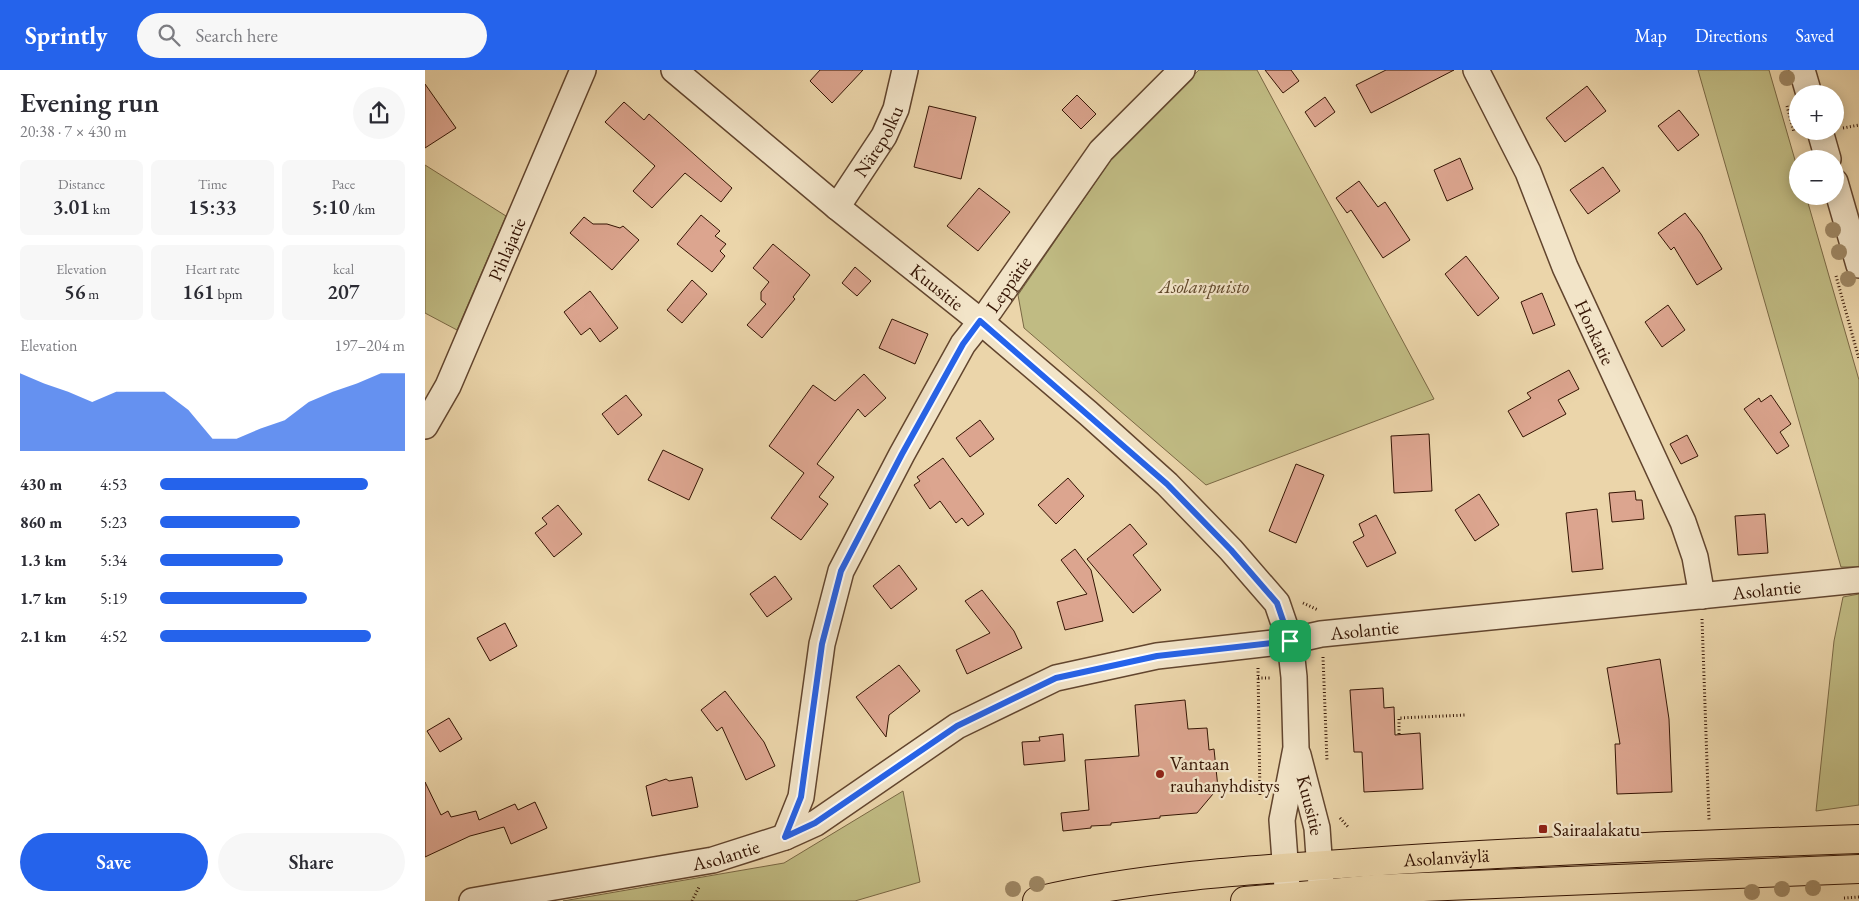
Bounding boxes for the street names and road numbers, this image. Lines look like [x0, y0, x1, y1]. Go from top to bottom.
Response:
street label: Närepolku [848, 101, 909, 182]
street label: Pihlajatie [482, 213, 531, 285]
street label: Leppätie [980, 251, 1037, 317]
street label: Kuusitie [905, 258, 969, 316]
street label: Honkatie [1569, 295, 1621, 369]
street label: Asolantie [1730, 573, 1802, 605]
street label: Asolantie [1328, 614, 1400, 646]
street label: Kuusitie [1291, 772, 1330, 836]
street label: Asolantie [689, 834, 762, 876]
street label: Asolanväylä [1401, 842, 1490, 872]

